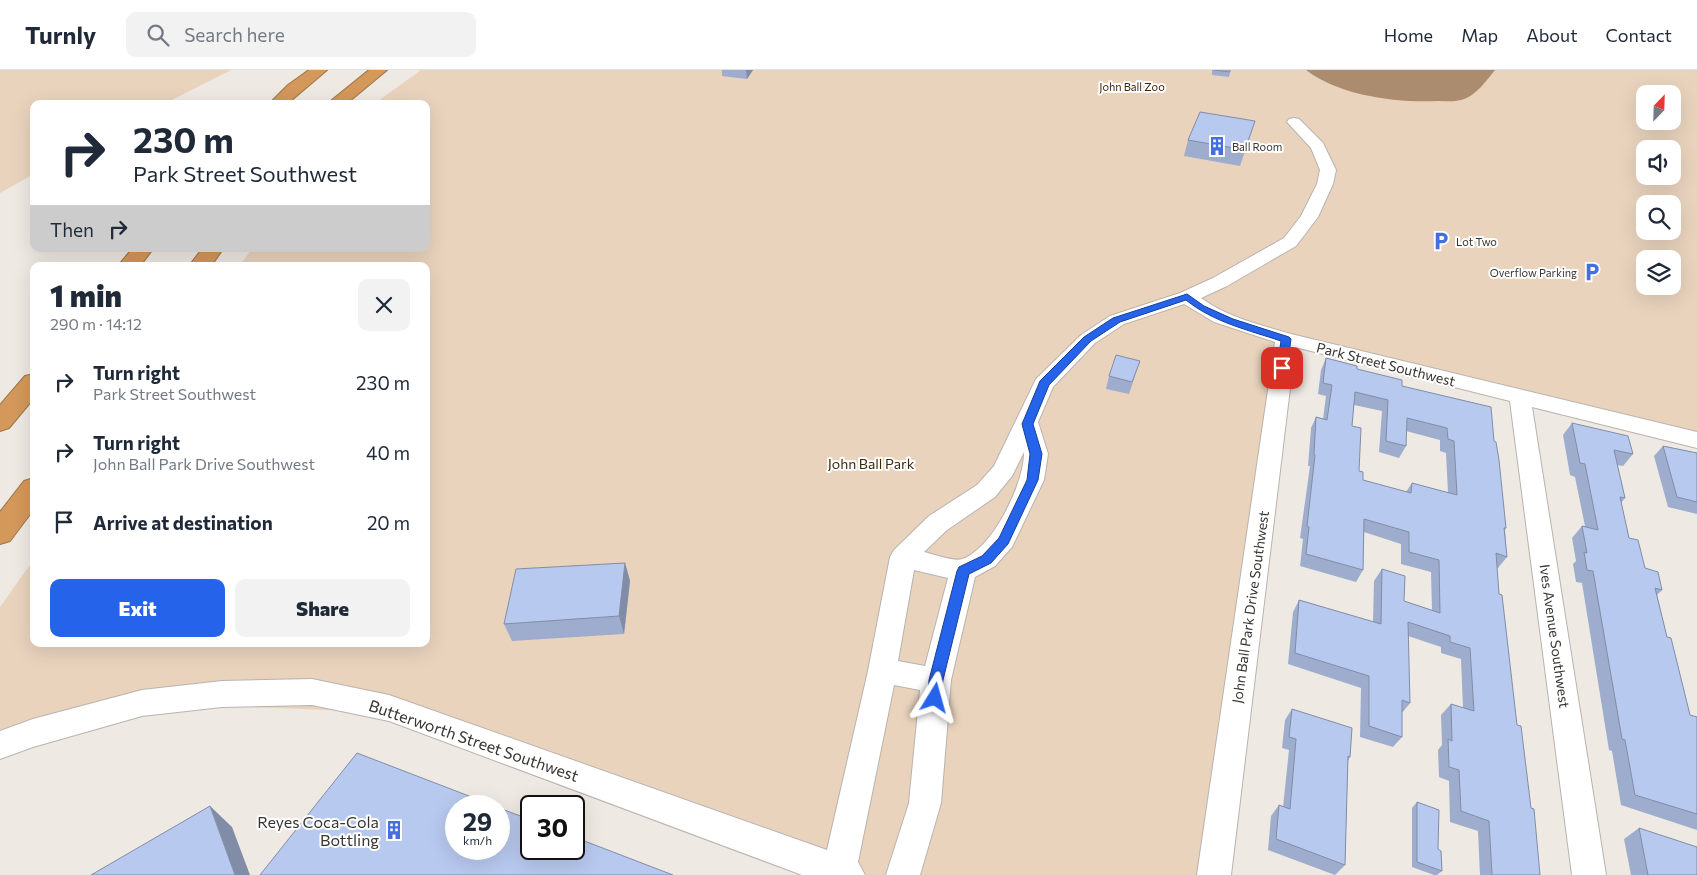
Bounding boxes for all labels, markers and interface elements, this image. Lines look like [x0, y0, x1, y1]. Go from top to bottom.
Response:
search box [126, 12, 476, 57]
text: Turnly [25, 20, 96, 49]
icon: search [144, 21, 172, 49]
text: Search here [184, 23, 285, 46]
text: Home [1384, 24, 1433, 46]
text: Map [1461, 24, 1498, 46]
text: About [1526, 24, 1578, 46]
text: Contact [1606, 24, 1672, 46]
park label: John Ball Zoo [1099, 80, 1165, 94]
north arrow [1636, 85, 1681, 130]
map controls [1636, 85, 1681, 295]
text: 230 m [133, 117, 234, 160]
icon: right [50, 120, 115, 185]
building icon: Ball Room [1206, 135, 1228, 157]
place label: Ball Room [1232, 140, 1282, 153]
button: sound [1636, 140, 1681, 185]
text: Park Street Southwest [133, 160, 357, 187]
button: search [1636, 195, 1681, 240]
icon: right [104, 215, 132, 243]
text: Then [50, 218, 94, 241]
parking icon: Lot Two [1430, 230, 1452, 252]
place label: Lot Two [1456, 235, 1497, 248]
button: layers [1636, 250, 1681, 295]
parking icon: Overflow Parking [1581, 261, 1603, 283]
place label: Overflow Parking [1490, 266, 1577, 279]
text: 1 min [50, 276, 122, 313]
button: close [358, 279, 410, 331]
text: 290 m · 14:12 [50, 314, 142, 333]
street label: Park Street Southwest [1315, 338, 1458, 390]
pin [1261, 347, 1303, 389]
icon: arrive [1268, 354, 1296, 382]
text: Turn right [93, 361, 180, 384]
icon: right [50, 368, 78, 396]
text: 230 m [356, 371, 410, 394]
text: Park Street Southwest [93, 384, 256, 403]
text: Turn right [93, 431, 180, 454]
icon: right [50, 438, 78, 466]
text: 40 m [366, 441, 410, 464]
text: John Ball Park Drive Southwest [93, 454, 315, 473]
park label: John Ball Park [828, 455, 915, 472]
icon: arrive [50, 508, 78, 536]
street label: John Ball Park Drive Southwest [1228, 509, 1272, 704]
text: Arrive at destination [93, 511, 273, 534]
text: 20 m [367, 511, 410, 534]
street label: Ives Avenue Southwest [1536, 563, 1574, 709]
button: Exit [50, 579, 225, 637]
button: Share [235, 579, 410, 637]
position arrow [908, 671, 960, 723]
street label: Butterworth Street Southwest [367, 695, 582, 785]
speed limit sign: 30 [520, 795, 585, 860]
text: 29 [463, 806, 492, 836]
place label: Reyes Coca-Cola Bottling [257, 812, 379, 849]
building icon: Reyes Coca-Cola Bottling [383, 819, 405, 841]
text: km/h [463, 833, 492, 847]

